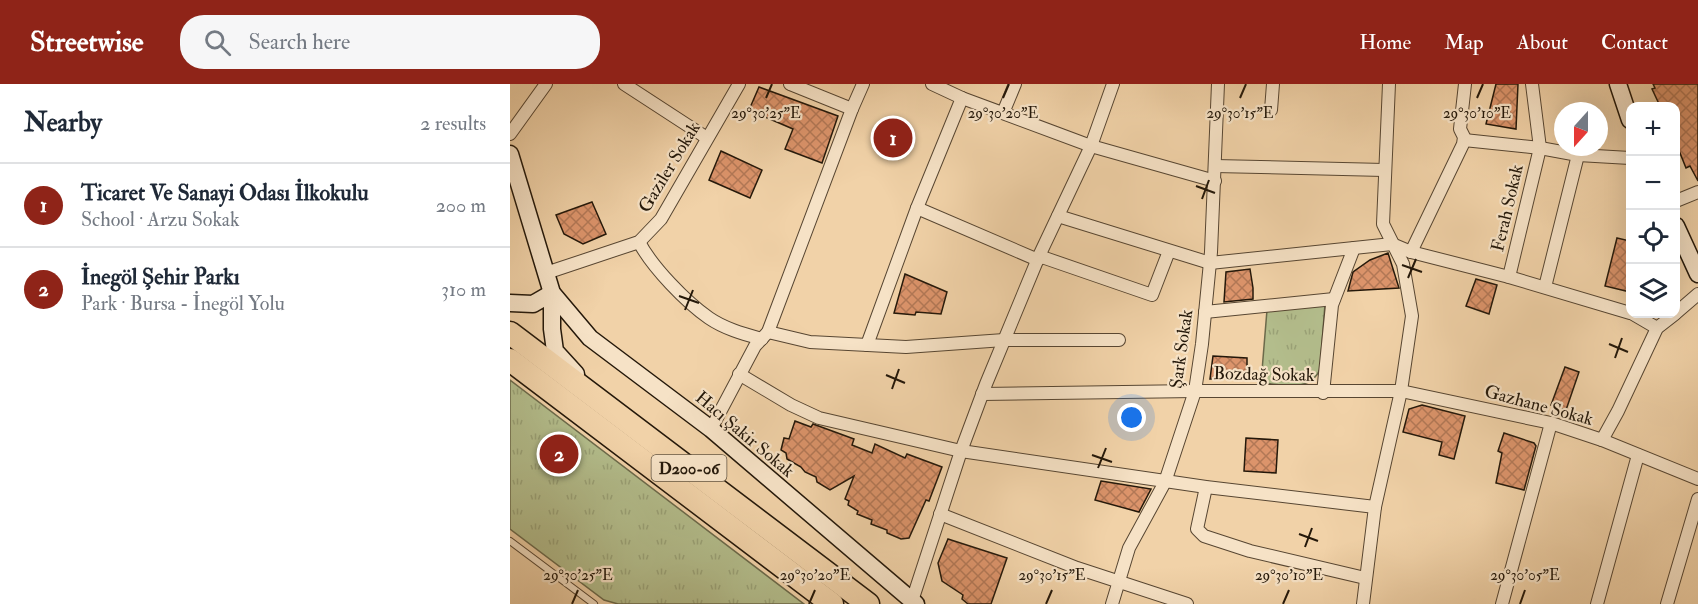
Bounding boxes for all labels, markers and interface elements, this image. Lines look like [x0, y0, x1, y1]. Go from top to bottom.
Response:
search box [180, 15, 600, 69]
text: Streetwise [30, 25, 144, 60]
icon: search [201, 26, 234, 59]
text: Search here [249, 28, 350, 56]
text: Home [1359, 29, 1411, 56]
text: Map [1444, 29, 1484, 56]
text: About [1517, 29, 1568, 56]
text: Contact [1601, 29, 1668, 56]
north arrow [1554, 102, 1608, 156]
map controls [1626, 102, 1680, 318]
button: + [1626, 102, 1680, 156]
text: 29°30'25"E [731, 104, 801, 123]
text: 29°30'20"E [968, 104, 1038, 123]
text: 29°30'15"E [1206, 104, 1274, 123]
text: 29°30'10"E [1443, 104, 1511, 123]
text: Nearby [24, 107, 102, 139]
text: 2 results [420, 111, 486, 136]
pin: 1 [874, 116, 913, 160]
street label: Gaziler Sokak [633, 117, 706, 217]
button: − [1626, 156, 1680, 210]
street label: Ferah Sokak [1486, 162, 1529, 254]
text: Ticaret Ve Sanayi Odası İlkokulu [81, 179, 369, 207]
text: 1 [40, 193, 47, 218]
text: 200 m [436, 193, 486, 218]
text: School · Arzu Sokak [81, 207, 240, 232]
button: locate [1626, 210, 1680, 264]
text: İnegöl Şehir Parkı [81, 263, 240, 291]
button: layers [1626, 264, 1680, 318]
text: 2 [38, 277, 49, 302]
text: 310 m [441, 277, 486, 302]
text: Park · Bursa - İnegöl Yolu [81, 291, 285, 316]
street label: Şark Sokak [1165, 308, 1198, 390]
street label: Bozdağ Sokak [1213, 362, 1315, 387]
street label: Gazhane Sokak [1482, 380, 1596, 431]
street label: Hacı Şakir Sokak [690, 386, 799, 483]
your location [1117, 403, 1146, 432]
pin: 2 [539, 432, 578, 476]
road number: D200-06 [652, 455, 726, 481]
text: 29°30'25"E [543, 566, 613, 585]
text: 29°30'20"E [780, 566, 850, 585]
text: 29°30'15"E [1018, 566, 1086, 585]
text: 29°30'10"E [1255, 566, 1323, 585]
text: 29°30'05"E [1490, 566, 1560, 585]

